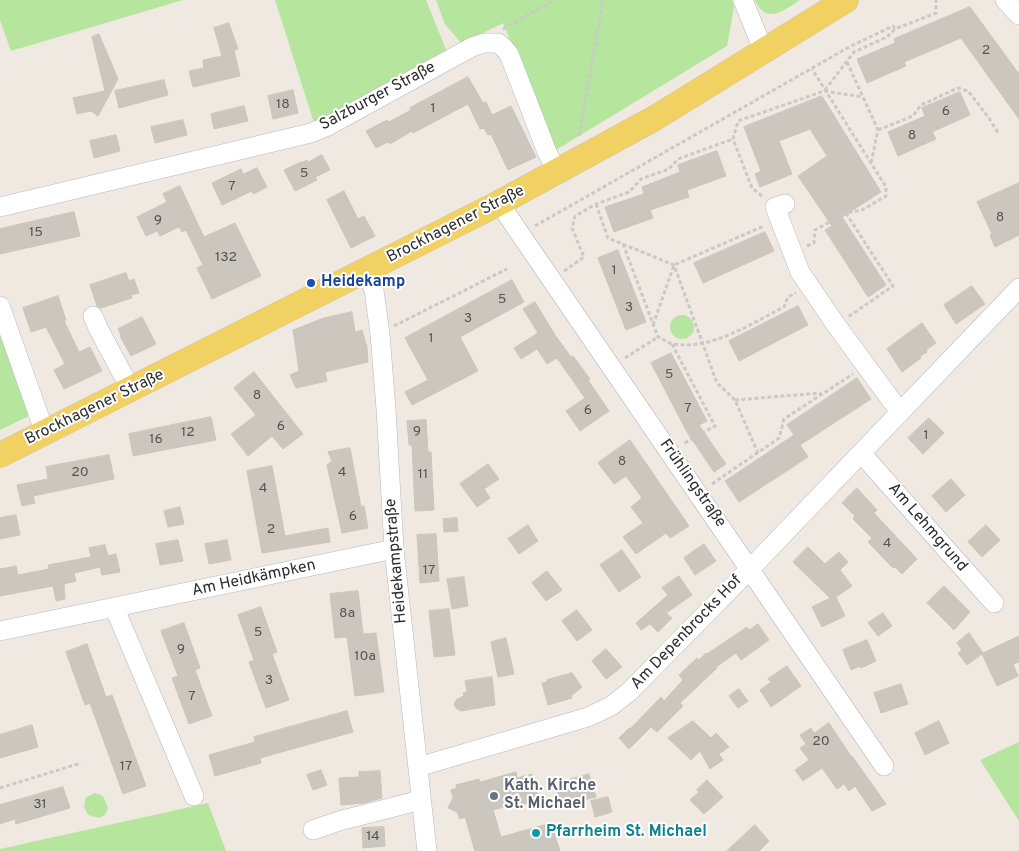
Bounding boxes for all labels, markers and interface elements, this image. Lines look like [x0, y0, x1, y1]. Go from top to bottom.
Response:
house number: 2 [982, 43, 990, 59]
street label: Salzburger Straße [317, 58, 439, 136]
house number: 18 [276, 97, 290, 113]
house number: 1 [430, 101, 436, 117]
house number: 6 [942, 104, 950, 120]
house number: 8 [908, 128, 916, 144]
house number: 5 [300, 166, 308, 182]
house number: 7 [228, 179, 236, 195]
street label: Brockhagener Straße [384, 182, 528, 268]
house number: 8 [996, 210, 1004, 226]
house number: 9 [154, 213, 162, 229]
house number: 15 [29, 225, 43, 241]
house number: 132 [215, 250, 237, 266]
house number: 1 [611, 263, 617, 279]
place label: Heidekamp [321, 273, 405, 293]
marker: Heidekamp [305, 277, 317, 289]
house number: 5 [498, 292, 506, 308]
house number: 3 [625, 300, 633, 316]
house number: 3 [464, 311, 472, 327]
house number: 1 [428, 331, 434, 347]
street label: Brockhagener Straße [22, 366, 168, 450]
house number: 5 [665, 367, 673, 383]
house number: 8 [253, 388, 261, 404]
house number: 7 [684, 401, 692, 417]
house number: 6 [584, 403, 592, 419]
house number: 6 [277, 419, 285, 435]
house number: 9 [413, 424, 421, 440]
house number: 12 [181, 425, 195, 441]
house number: 1 [923, 428, 929, 444]
house number: 16 [149, 432, 163, 448]
street label: Frühlingstraße [655, 436, 729, 532]
house number: 8 [618, 454, 626, 470]
house number: 20 [71, 465, 89, 481]
house number: 4 [338, 465, 346, 481]
house number: 11 [418, 467, 428, 483]
street label: Am Lehmgrund [883, 480, 971, 576]
house number: 4 [259, 481, 267, 497]
street label: Heidekampstraße [382, 498, 412, 624]
house number: 6 [349, 509, 357, 525]
house number: 2 [267, 522, 275, 538]
house number: 4 [883, 536, 891, 552]
street label: Am Heidkämpken [190, 556, 318, 602]
house number: 17 [423, 563, 435, 579]
street label: Am Depenbrocks Hof [627, 572, 747, 694]
house number: 8a [339, 606, 355, 622]
house number: 5 [254, 625, 262, 641]
house number: 9 [177, 642, 185, 658]
house number: 10a [354, 649, 376, 665]
house number: 3 [265, 673, 273, 689]
house number: 7 [188, 689, 196, 705]
house number: 20 [812, 734, 830, 750]
house number: 17 [120, 759, 132, 775]
place label: Kath. Kirche St. Michael [504, 777, 596, 815]
marker: Kath. Kirche St. Michael [488, 790, 500, 802]
house number: 31 [33, 797, 47, 813]
place label: Pfarrheim St. Michael [546, 823, 707, 843]
marker: Pfarrheim St. Michael [530, 827, 542, 839]
house number: 14 [366, 829, 380, 845]

